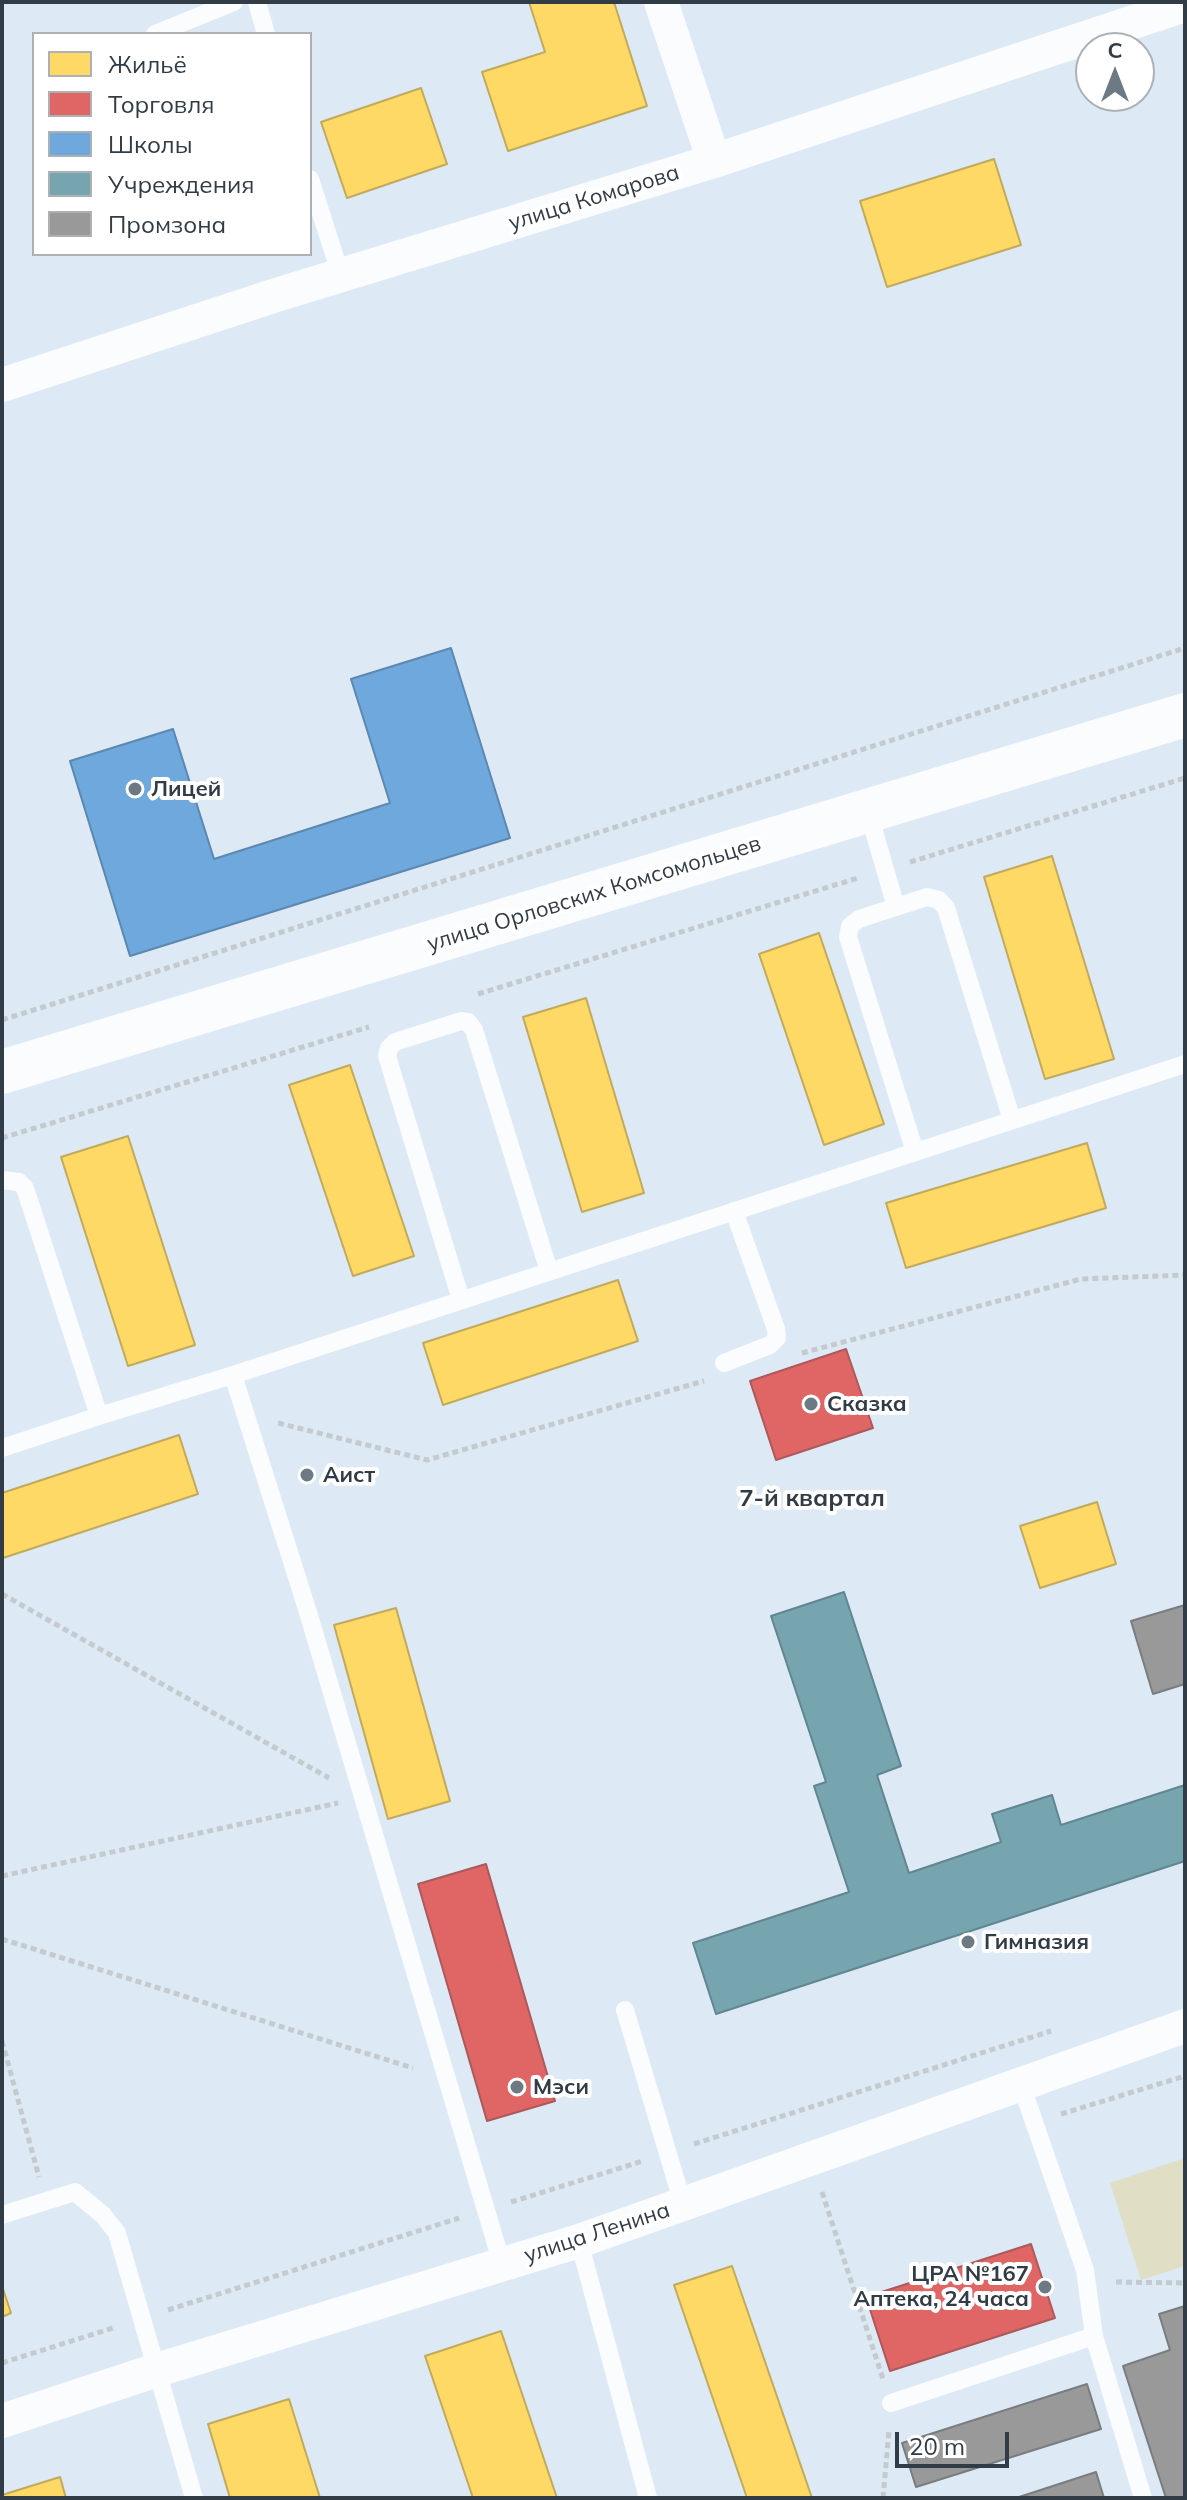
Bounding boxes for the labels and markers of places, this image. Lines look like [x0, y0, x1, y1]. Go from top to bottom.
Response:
place label: Лицей [151, 776, 221, 802]
marker: Лицей [126, 780, 144, 798]
place label: Сказка [827, 1391, 907, 1417]
marker: Сказка [802, 1395, 820, 1413]
place label: Аист [323, 1462, 375, 1488]
marker: Аист [298, 1466, 316, 1484]
place label: Гимназия [984, 1929, 1089, 1955]
marker: Гимназия [959, 1933, 977, 1951]
place label: Мэси [533, 2074, 589, 2100]
marker: Мэси [508, 2078, 526, 2096]
place label: ЦРА №167 Аптека, 24 часа [854, 2261, 1029, 2312]
marker: ЦРА №167 Аптека, 24 часа [1036, 2278, 1054, 2296]

